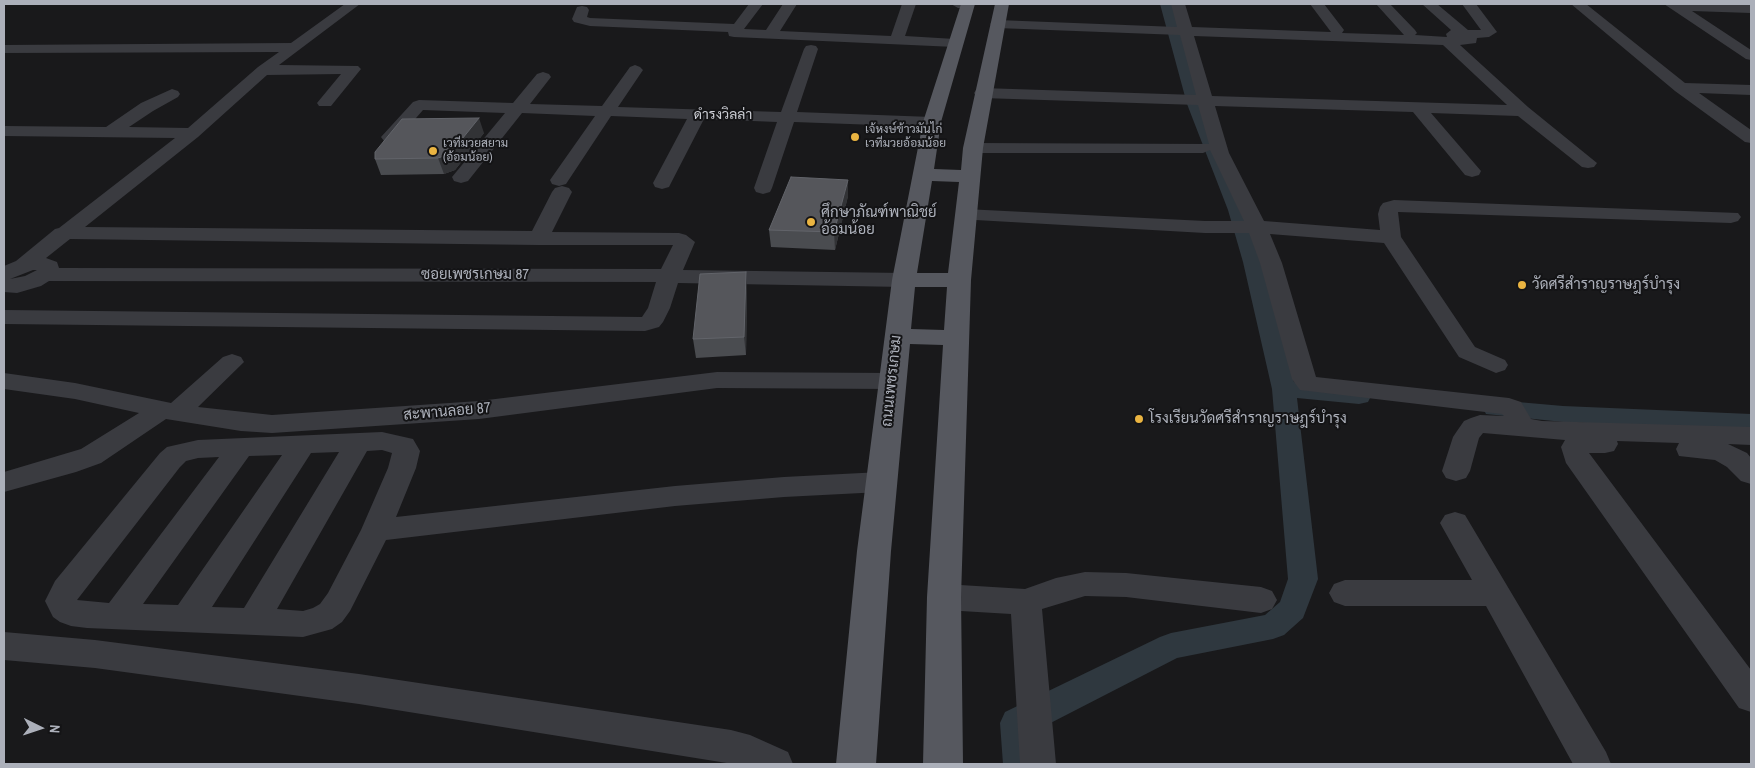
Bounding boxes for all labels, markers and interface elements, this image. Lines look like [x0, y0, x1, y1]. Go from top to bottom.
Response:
district label: ดำรงวิลล่า [694, 107, 752, 123]
place label: เจ้หงษ์ข้าวมันไก่ เวทีมวยอ้อมน้อย [865, 123, 946, 151]
marker: เจ้หงษ์ข้าวมันไก่ เวทีมวยอ้อมน้อย [849, 131, 861, 143]
place label: เวทีมวยสยาม (อ้อมน้อย) [443, 137, 508, 165]
marker: เวทีมวยสยาม (อ้อมน้อย) [427, 145, 439, 157]
place label: ศึกษาภัณฑ์พาณิชย์ อ้อมน้อย [821, 204, 937, 239]
marker: ศึกษาภัณฑ์พาณิชย์ อ้อมน้อย [805, 216, 817, 228]
street label: ซอยเพชรเกษม 87 [421, 266, 529, 284]
place label: วัดศรีสําราญราษฎร์บํารุง [1532, 276, 1680, 294]
marker: วัดศรีสําราญราษฎร์บํารุง [1516, 279, 1528, 291]
street label: ถนนเพชรเกษม [878, 334, 906, 428]
street label: สะพานลอย 87 [403, 399, 491, 425]
place label: โรงเรียนวัดศรีสําราญราษฎร์บํารุง [1149, 410, 1347, 428]
marker: โรงเรียนวัดศรีสําราญราษฎร์บํารุง [1133, 413, 1145, 425]
north arrow [15, 703, 65, 753]
text: N [46, 724, 64, 734]

